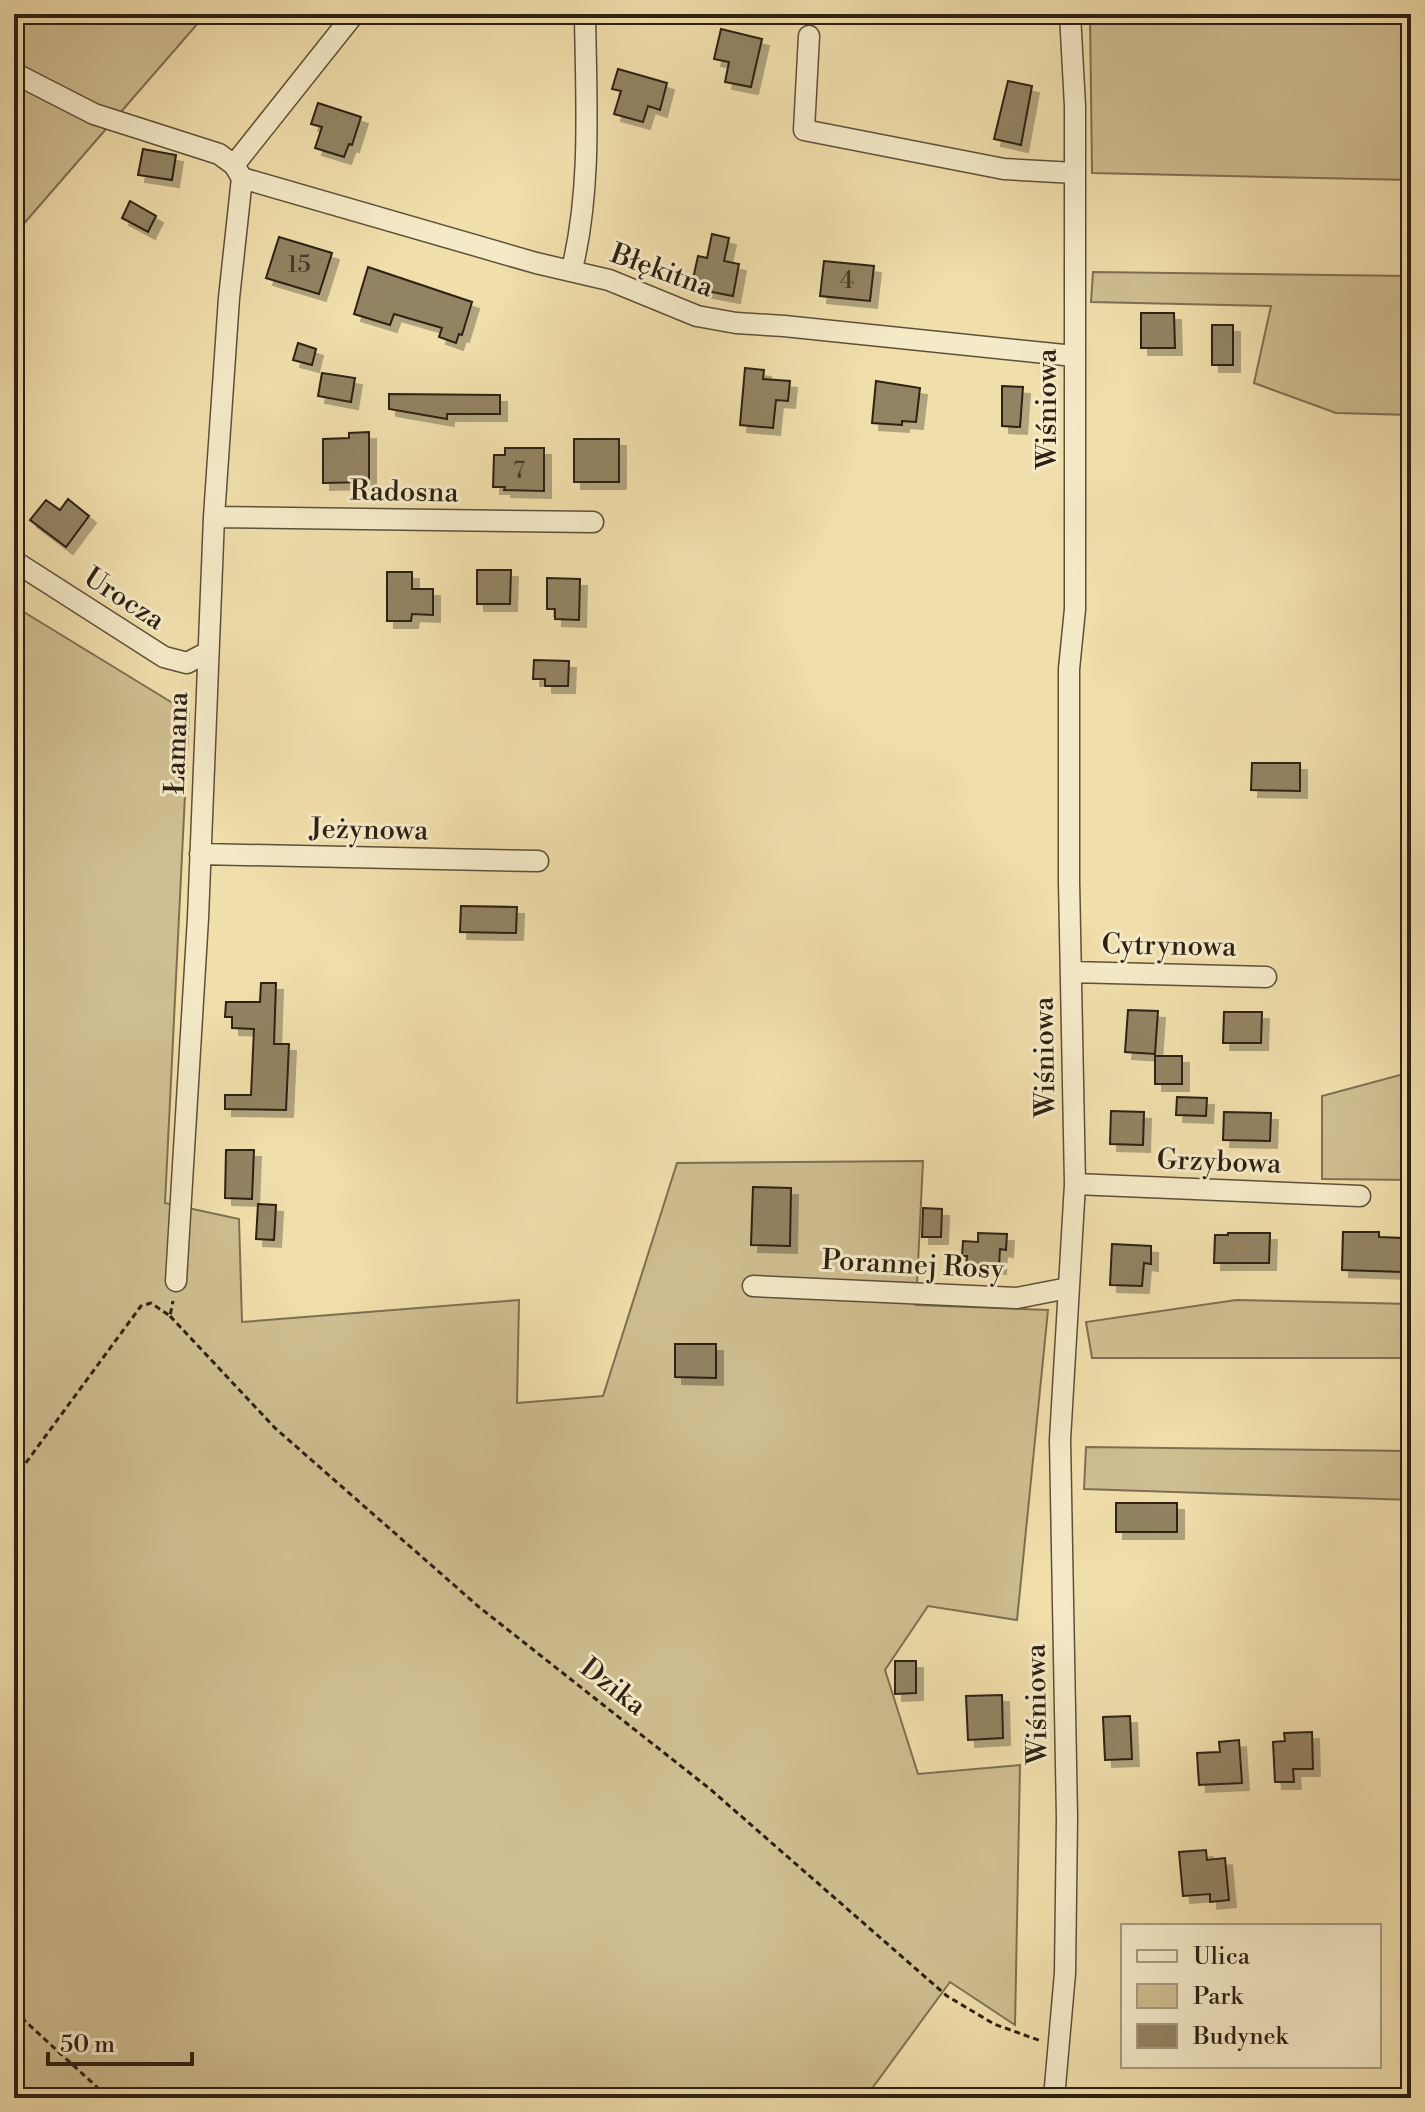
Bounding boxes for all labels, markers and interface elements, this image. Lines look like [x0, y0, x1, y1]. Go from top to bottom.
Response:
street label: Błękitna [605, 236, 719, 306]
house number: 15 [287, 250, 311, 280]
house number: 4 [840, 266, 854, 296]
street label: Wiśniowa [1030, 348, 1065, 470]
house number: 7 [513, 456, 525, 486]
street label: Radosna [349, 474, 460, 510]
street label: Urocza [77, 560, 172, 638]
street label: Łamana [158, 690, 196, 795]
street label: Jeżynowa [308, 811, 430, 849]
street label: Cytrynowa [1101, 927, 1237, 965]
street label: Wiśniowa [1026, 996, 1064, 1119]
street label: Grzybowa [1156, 1142, 1283, 1182]
street label: Porannej Rosy [821, 1243, 1006, 1287]
street label: Wiśniowa [1018, 1643, 1056, 1766]
street label: Dzika [573, 1650, 654, 1724]
legend [1121, 1924, 1381, 2068]
text: Ulica [1193, 1942, 1251, 1972]
text: Park [1193, 1982, 1244, 2012]
scale bar [48, 2016, 192, 2066]
text: Budynek [1192, 2022, 1290, 2052]
text: 50 m [60, 2030, 115, 2060]

